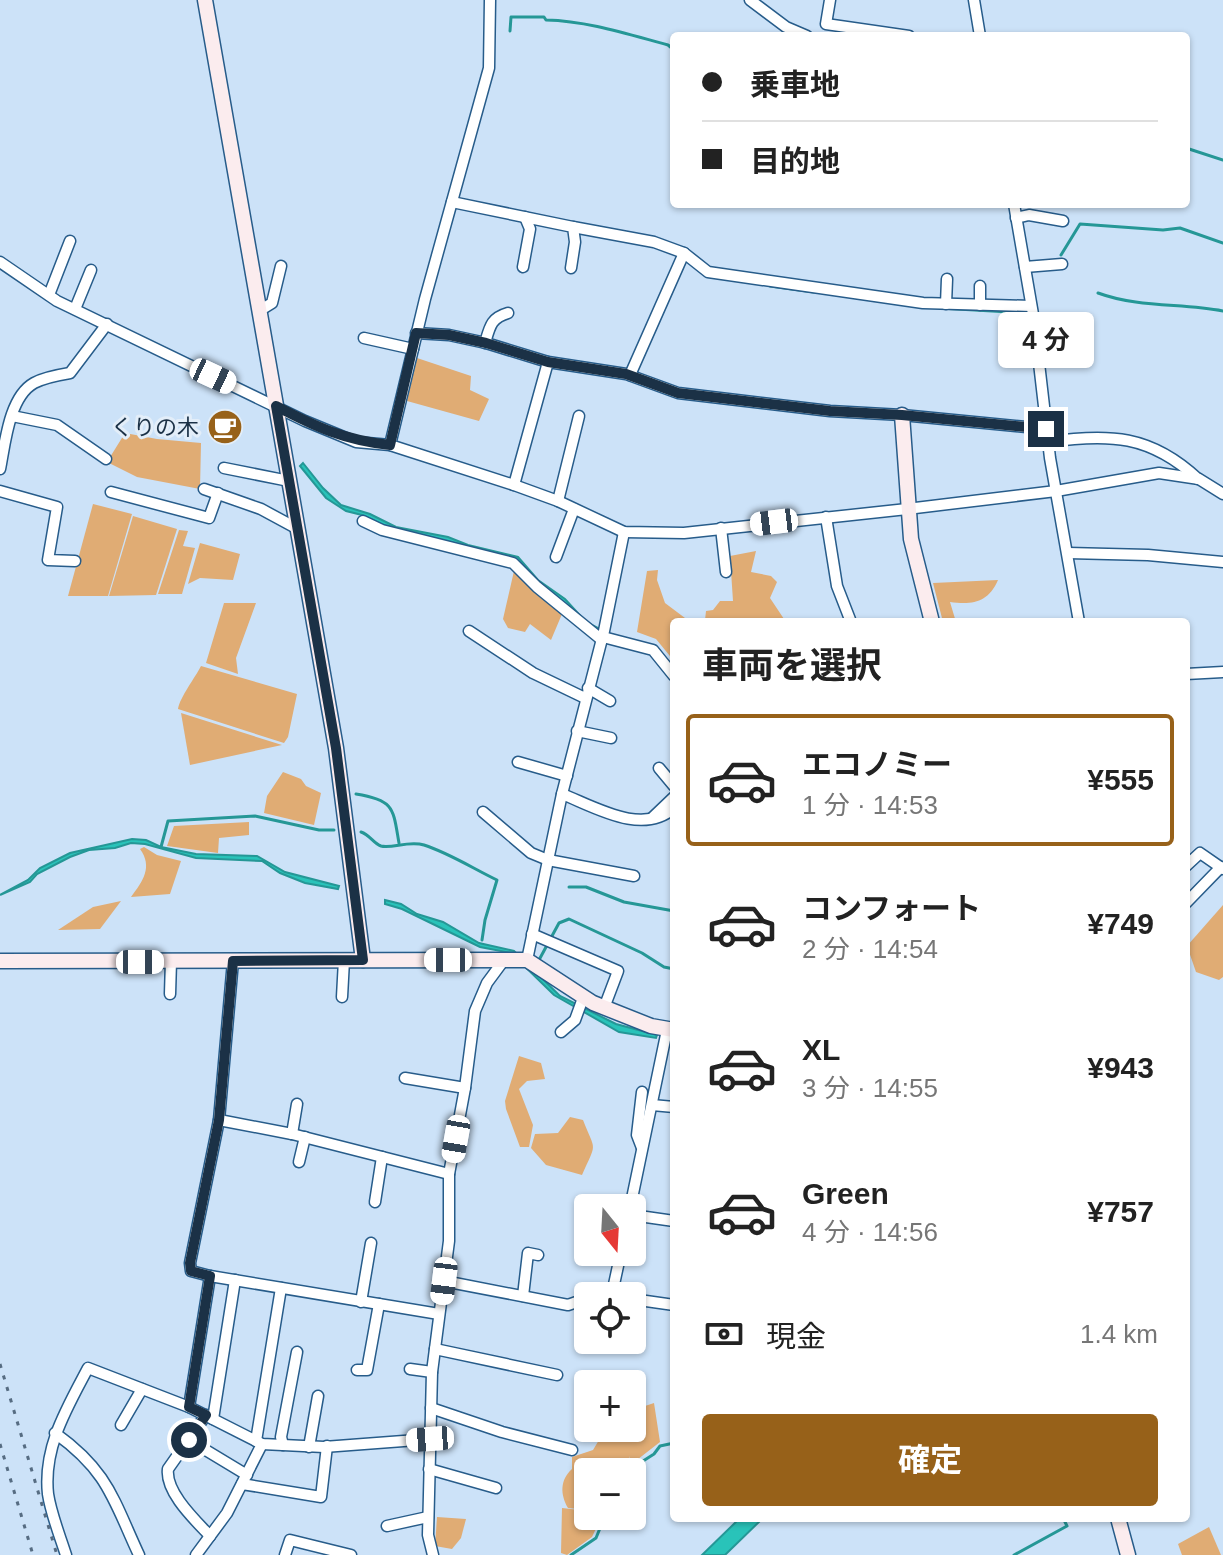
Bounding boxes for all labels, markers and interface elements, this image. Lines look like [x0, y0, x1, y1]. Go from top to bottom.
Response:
text: 乗車地 [750, 68, 840, 101]
text: 目的地 [750, 145, 840, 178]
callout: 4 分 [998, 313, 1094, 369]
text: 4 分 [1022, 325, 1070, 355]
car [186, 355, 240, 397]
cafe icon: くりの木 [206, 408, 244, 446]
route end [1028, 411, 1064, 447]
place label: くりの木 [111, 415, 199, 440]
car [749, 507, 799, 537]
text: 車両を選択 [702, 645, 882, 686]
icon: car [706, 744, 778, 816]
text: エコノミー [802, 748, 952, 781]
text: ¥555 [1087, 763, 1154, 796]
text: 1 分 · 14:53 [802, 790, 938, 820]
icon: car [706, 888, 778, 960]
text: コンフォート [802, 892, 981, 925]
text: ¥749 [1087, 907, 1154, 940]
text: 2 分 · 14:54 [802, 934, 938, 964]
car [424, 948, 472, 972]
car [116, 950, 164, 974]
icon: car [706, 1032, 778, 1104]
text: XL [802, 1033, 840, 1066]
text: ¥943 [1087, 1051, 1154, 1084]
text: 3 分 · 14:55 [802, 1073, 938, 1103]
car [440, 1113, 472, 1165]
icon: car [706, 1176, 778, 1248]
text: Green [802, 1177, 889, 1210]
north arrow [574, 1194, 646, 1266]
map controls [574, 1194, 646, 1530]
text: ¥757 [1087, 1195, 1154, 1228]
text: 4 分 · 14:56 [802, 1217, 938, 1247]
car [429, 1256, 459, 1306]
button: locate [574, 1282, 646, 1354]
icon: cash [702, 1312, 746, 1356]
text: 1.4 km [1080, 1319, 1158, 1349]
text: 現金 [766, 1320, 826, 1353]
button: + [574, 1370, 646, 1442]
button: 確定 [702, 1414, 1158, 1506]
route start [171, 1422, 207, 1458]
car [405, 1425, 455, 1453]
button: − [574, 1458, 646, 1530]

